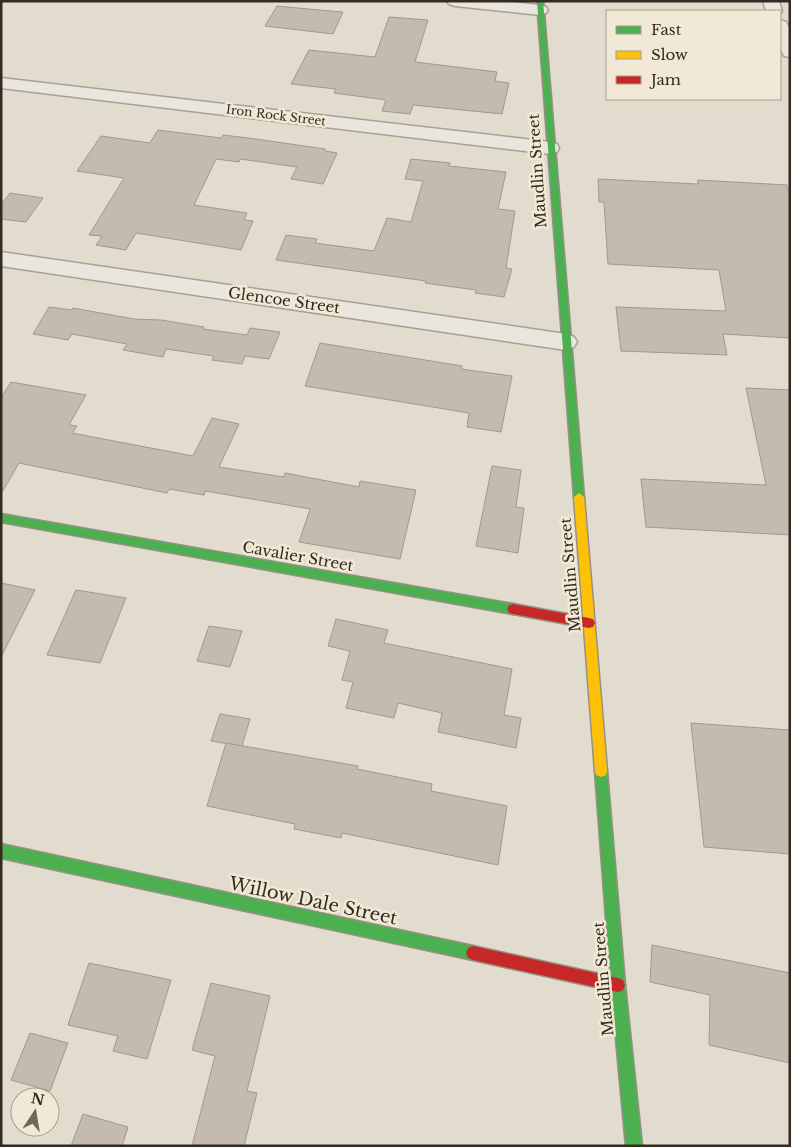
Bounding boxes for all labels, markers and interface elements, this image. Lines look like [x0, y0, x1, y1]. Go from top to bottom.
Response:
legend [606, 10, 781, 100]
text: Fast [651, 20, 682, 39]
text: Slow [651, 45, 688, 64]
text: Jam [649, 70, 681, 89]
street label: Iron Rock Street [225, 101, 327, 129]
street label: Maudlin Street [524, 113, 550, 229]
street label: Glencoe Street [227, 283, 341, 317]
street label: Maudlin Street [556, 517, 584, 633]
street label: Cavalier Street [241, 537, 355, 575]
street label: Willow Dale Street [226, 872, 399, 930]
street label: Maudlin Street [589, 921, 617, 1037]
north arrow [10, 1087, 60, 1137]
text: N [29, 1089, 46, 1109]

